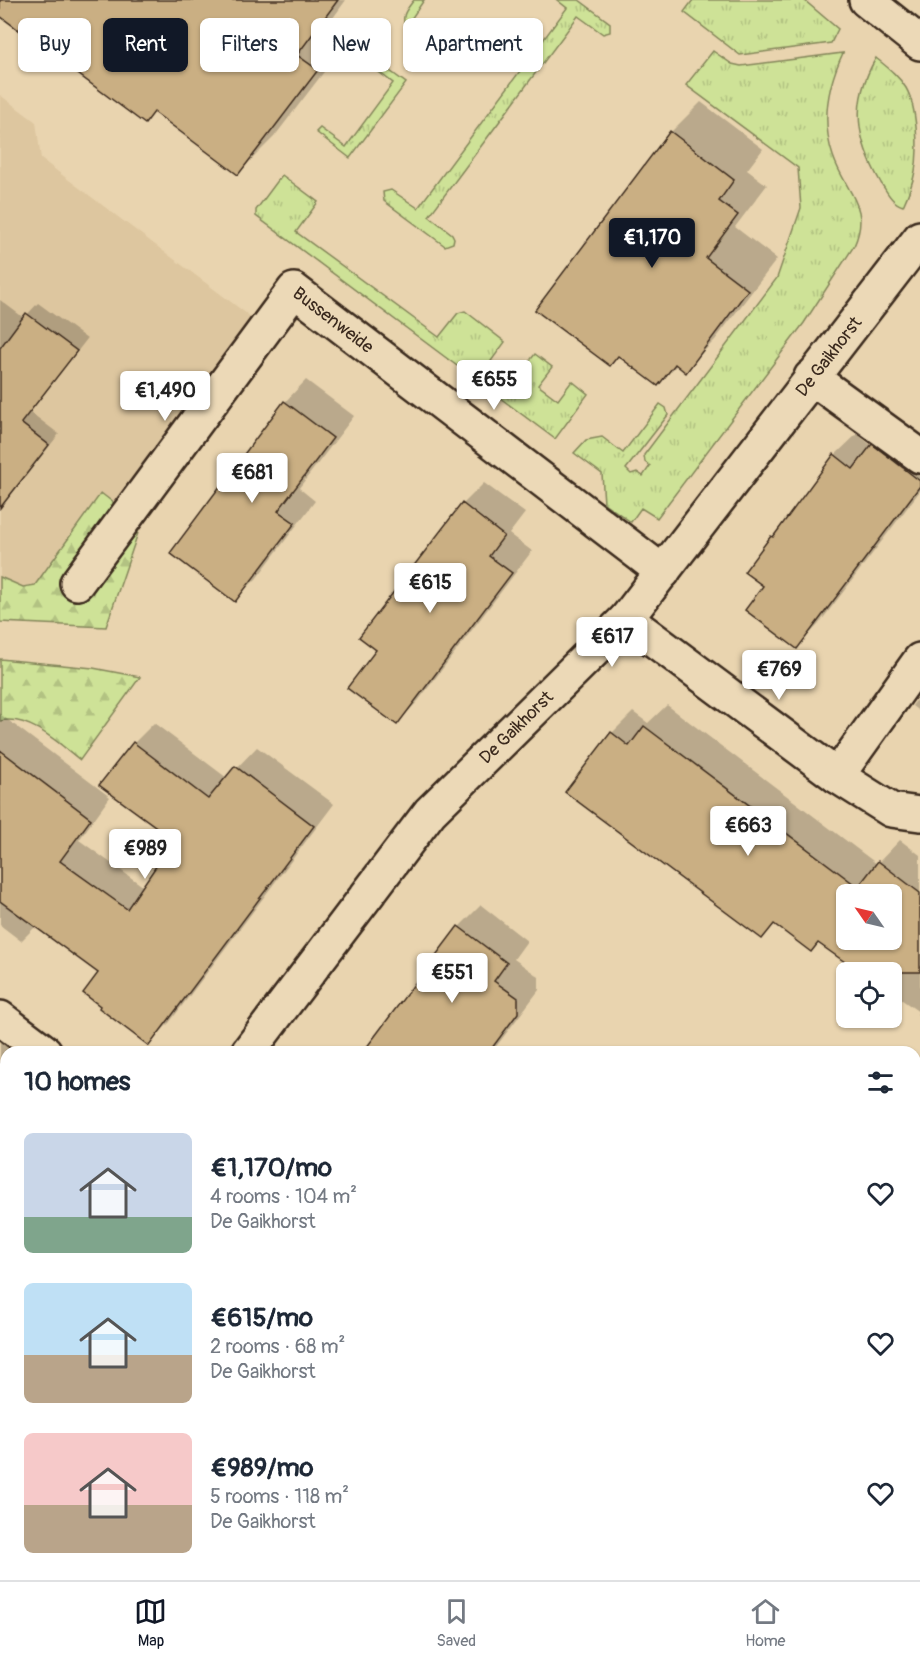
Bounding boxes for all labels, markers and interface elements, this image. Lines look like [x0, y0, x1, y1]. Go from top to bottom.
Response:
chip: Buy [18, 18, 91, 72]
chip: Rent [103, 18, 188, 72]
chip: Filters [200, 18, 299, 72]
chip: New [311, 18, 391, 72]
chip: Apartment [403, 18, 543, 72]
pin: €1,170 [603, 218, 701, 269]
text: €1,170 [623, 225, 681, 250]
street label: Bussenweide [288, 282, 378, 359]
street label: De Gaikhorst [791, 311, 868, 401]
pin: €655 [458, 360, 530, 411]
text: €655 [471, 367, 517, 392]
pin: €1,490 [116, 371, 214, 422]
text: €1,490 [134, 378, 196, 403]
pin: €681 [216, 453, 288, 504]
text: €681 [231, 460, 273, 485]
pin: €615 [394, 563, 466, 614]
text: €615 [408, 570, 452, 595]
pin: €617 [576, 617, 648, 668]
text: €617 [590, 624, 634, 649]
pin: €769 [743, 650, 815, 701]
text: €769 [756, 657, 802, 682]
street label: De Gaikhorst [475, 686, 559, 769]
pin: €663 [712, 806, 784, 857]
text: €663 [724, 813, 772, 838]
pin: €989 [109, 829, 181, 880]
text: €989 [123, 836, 167, 861]
north arrow [836, 884, 902, 950]
map controls [836, 884, 902, 1028]
pin: €551 [416, 953, 488, 1004]
text: €551 [431, 960, 473, 985]
button: locate [836, 962, 902, 1028]
text: 10 homes [24, 1066, 130, 1098]
icon: filters [864, 1066, 897, 1099]
text: €1,170/mo [210, 1152, 332, 1184]
icon: home [72, 1157, 144, 1229]
icon: heart [864, 1177, 897, 1210]
text: 4 rooms · 104 m² [210, 1184, 357, 1209]
text: De Gaikhorst [210, 1209, 315, 1234]
text: €615/mo [210, 1302, 313, 1334]
icon: home [72, 1307, 144, 1379]
icon: heart [864, 1327, 897, 1360]
text: 2 rooms · 68 m² [210, 1334, 345, 1359]
text: De Gaikhorst [210, 1359, 315, 1384]
text: €989/mo [210, 1452, 313, 1484]
icon: home [72, 1457, 144, 1529]
icon: heart [864, 1477, 897, 1510]
text: 5 rooms · 118 m² [210, 1484, 349, 1509]
text: De Gaikhorst [210, 1509, 315, 1534]
tab: Map [134, 1595, 167, 1651]
tab: Saved [436, 1595, 476, 1651]
tab: Home [745, 1595, 786, 1651]

